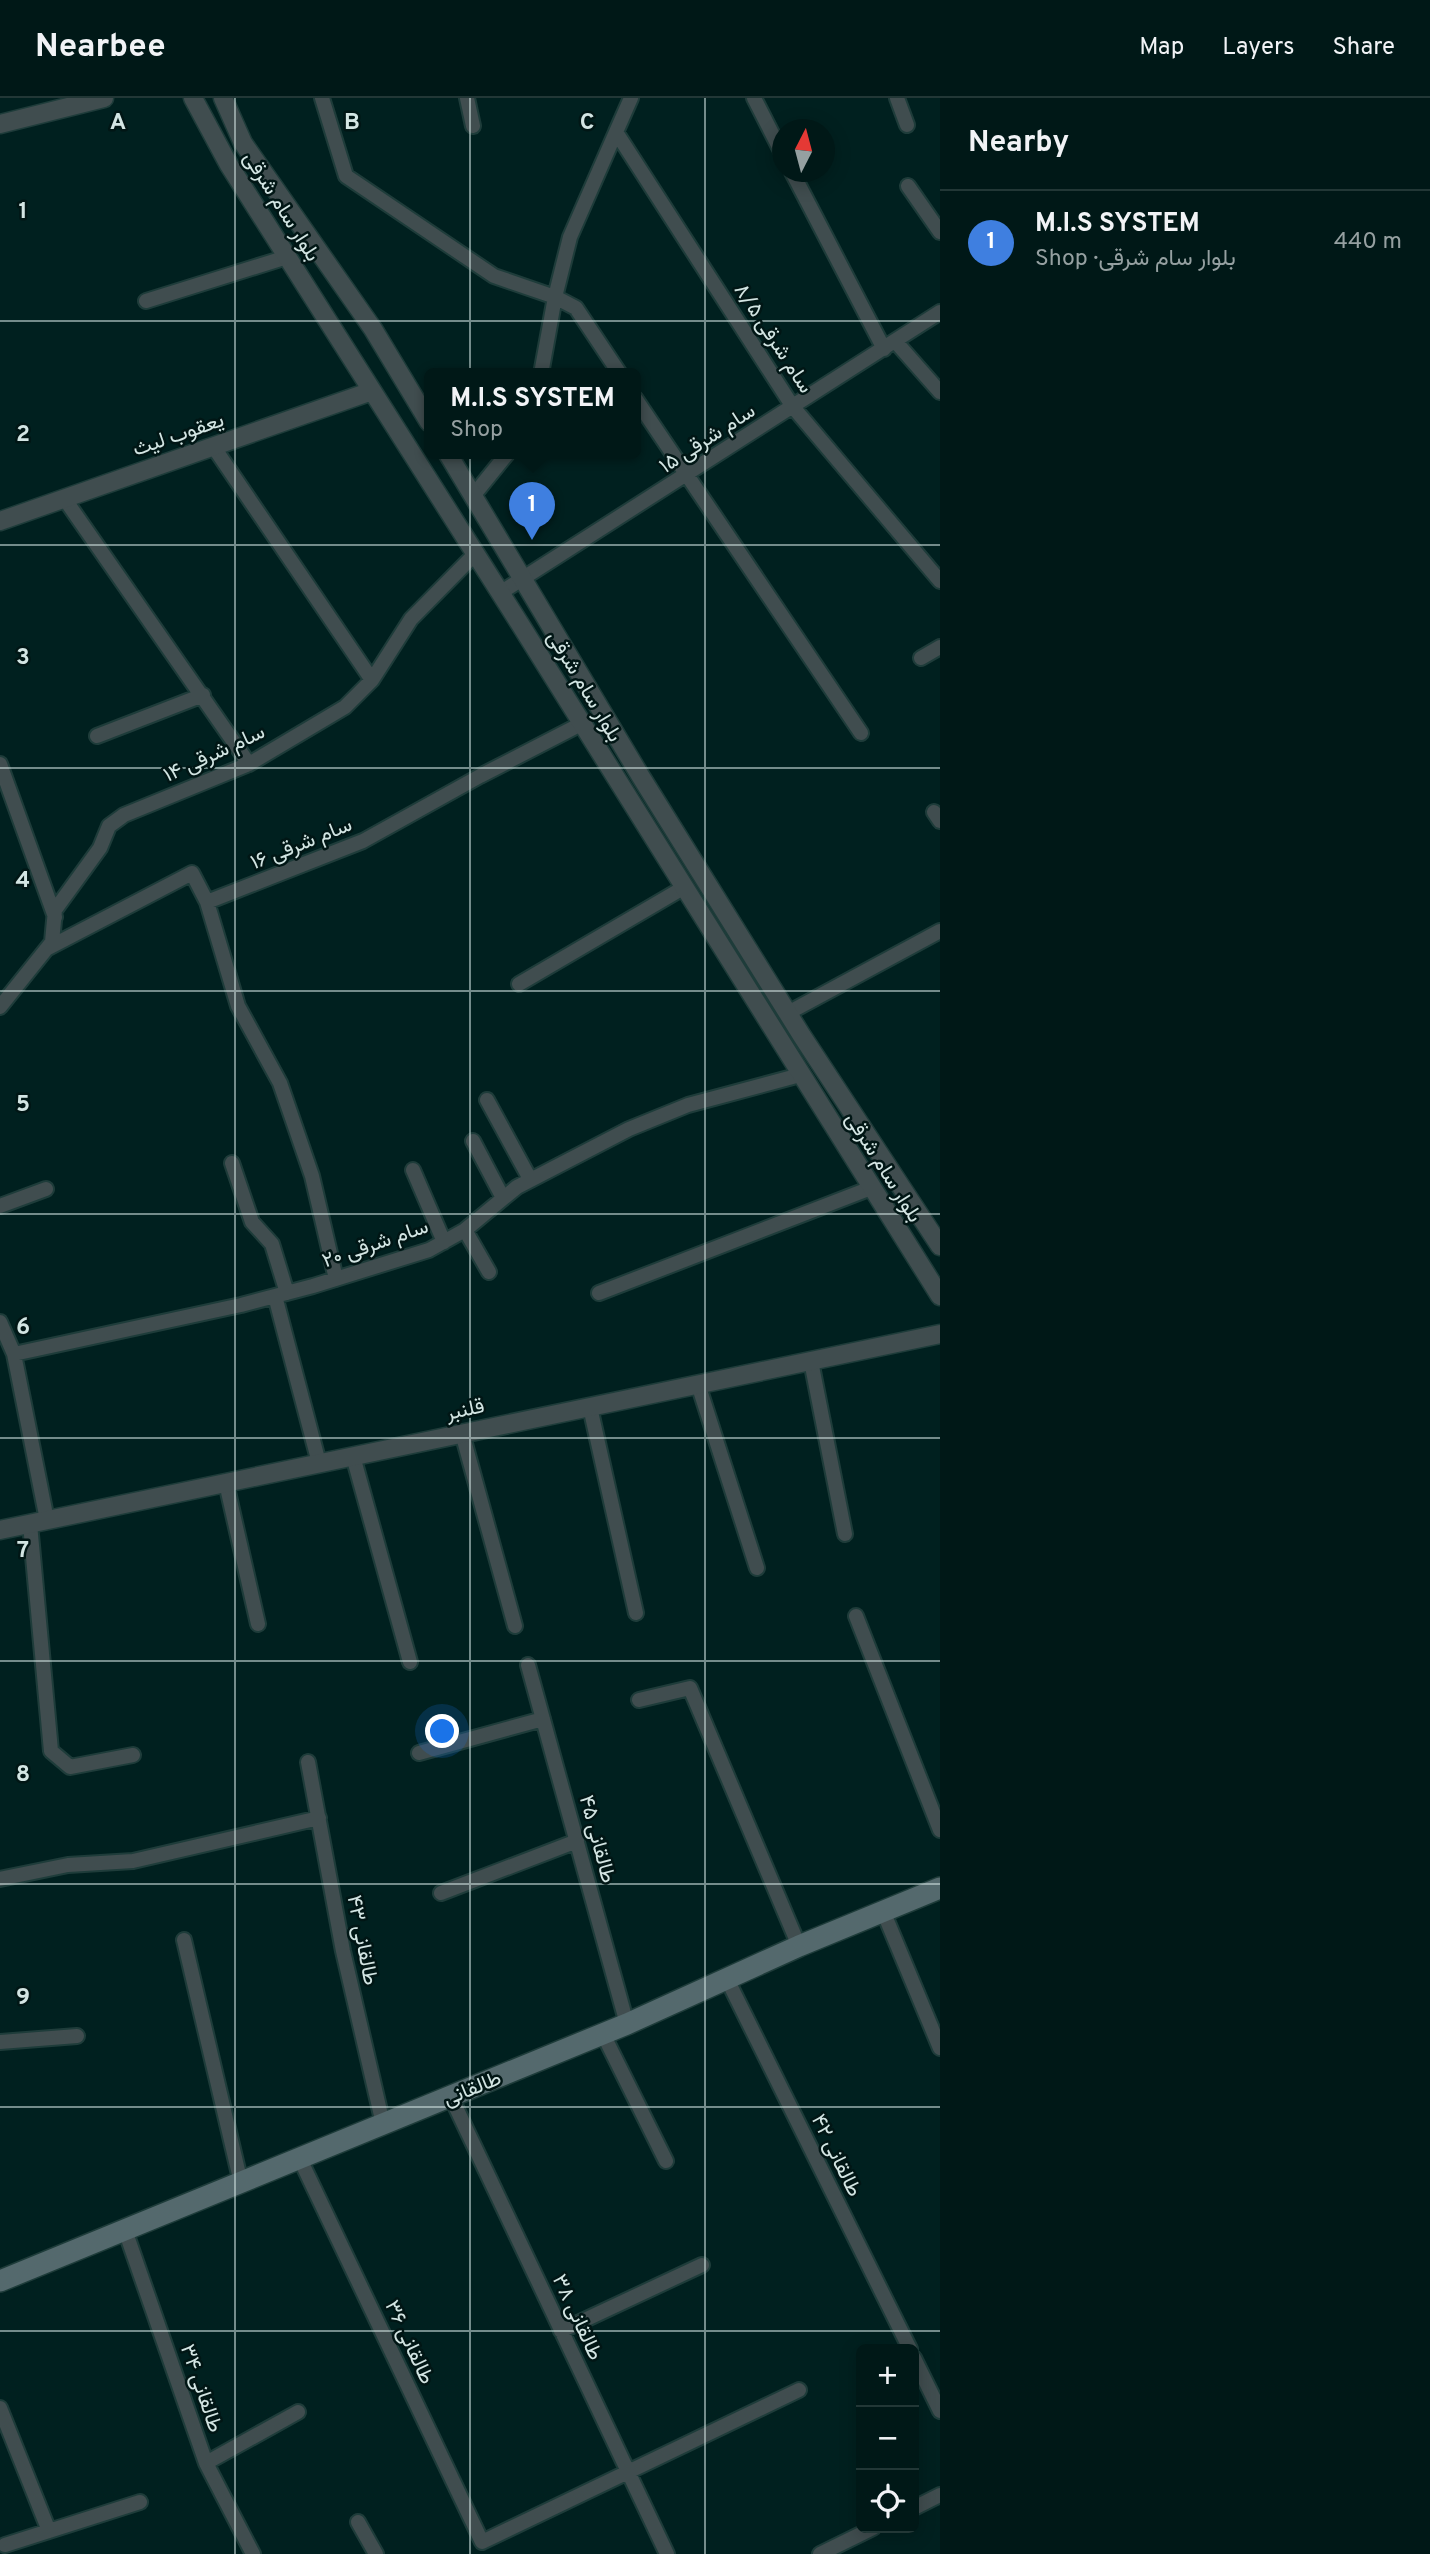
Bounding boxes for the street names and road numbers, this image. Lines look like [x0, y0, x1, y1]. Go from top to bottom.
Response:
street label: بلوار سام شرقی [236, 147, 325, 267]
street label: سام شرقی ۸/۵ [727, 279, 818, 399]
street label: سام شرقی ۱۵ [655, 398, 761, 480]
street label: یعقوب لیث [129, 407, 228, 464]
street label: بلوار سام شرقی [540, 626, 628, 747]
street label: سام شرقی ۱۴ [160, 719, 270, 790]
street label: سام شرقی ۱۶ [247, 812, 356, 877]
street label: بلوار سام شرقی [838, 1108, 927, 1228]
street label: سام شرقی ۲۰ [319, 1214, 432, 1275]
street label: قلنبر [443, 1393, 487, 1428]
street label: طالقانی ۴۵ [572, 1792, 621, 1886]
street label: طالقانی ۴۳ [340, 1893, 384, 1988]
street label: طالقانی [439, 2065, 506, 2113]
street label: طالقانی ۴۲ [804, 2110, 867, 2201]
street label: طالقانی ۳۸ [545, 2270, 608, 2365]
street label: طالقانی ۳۶ [377, 2296, 440, 2389]
street label: طالقانی ۳۴ [173, 2341, 228, 2436]

